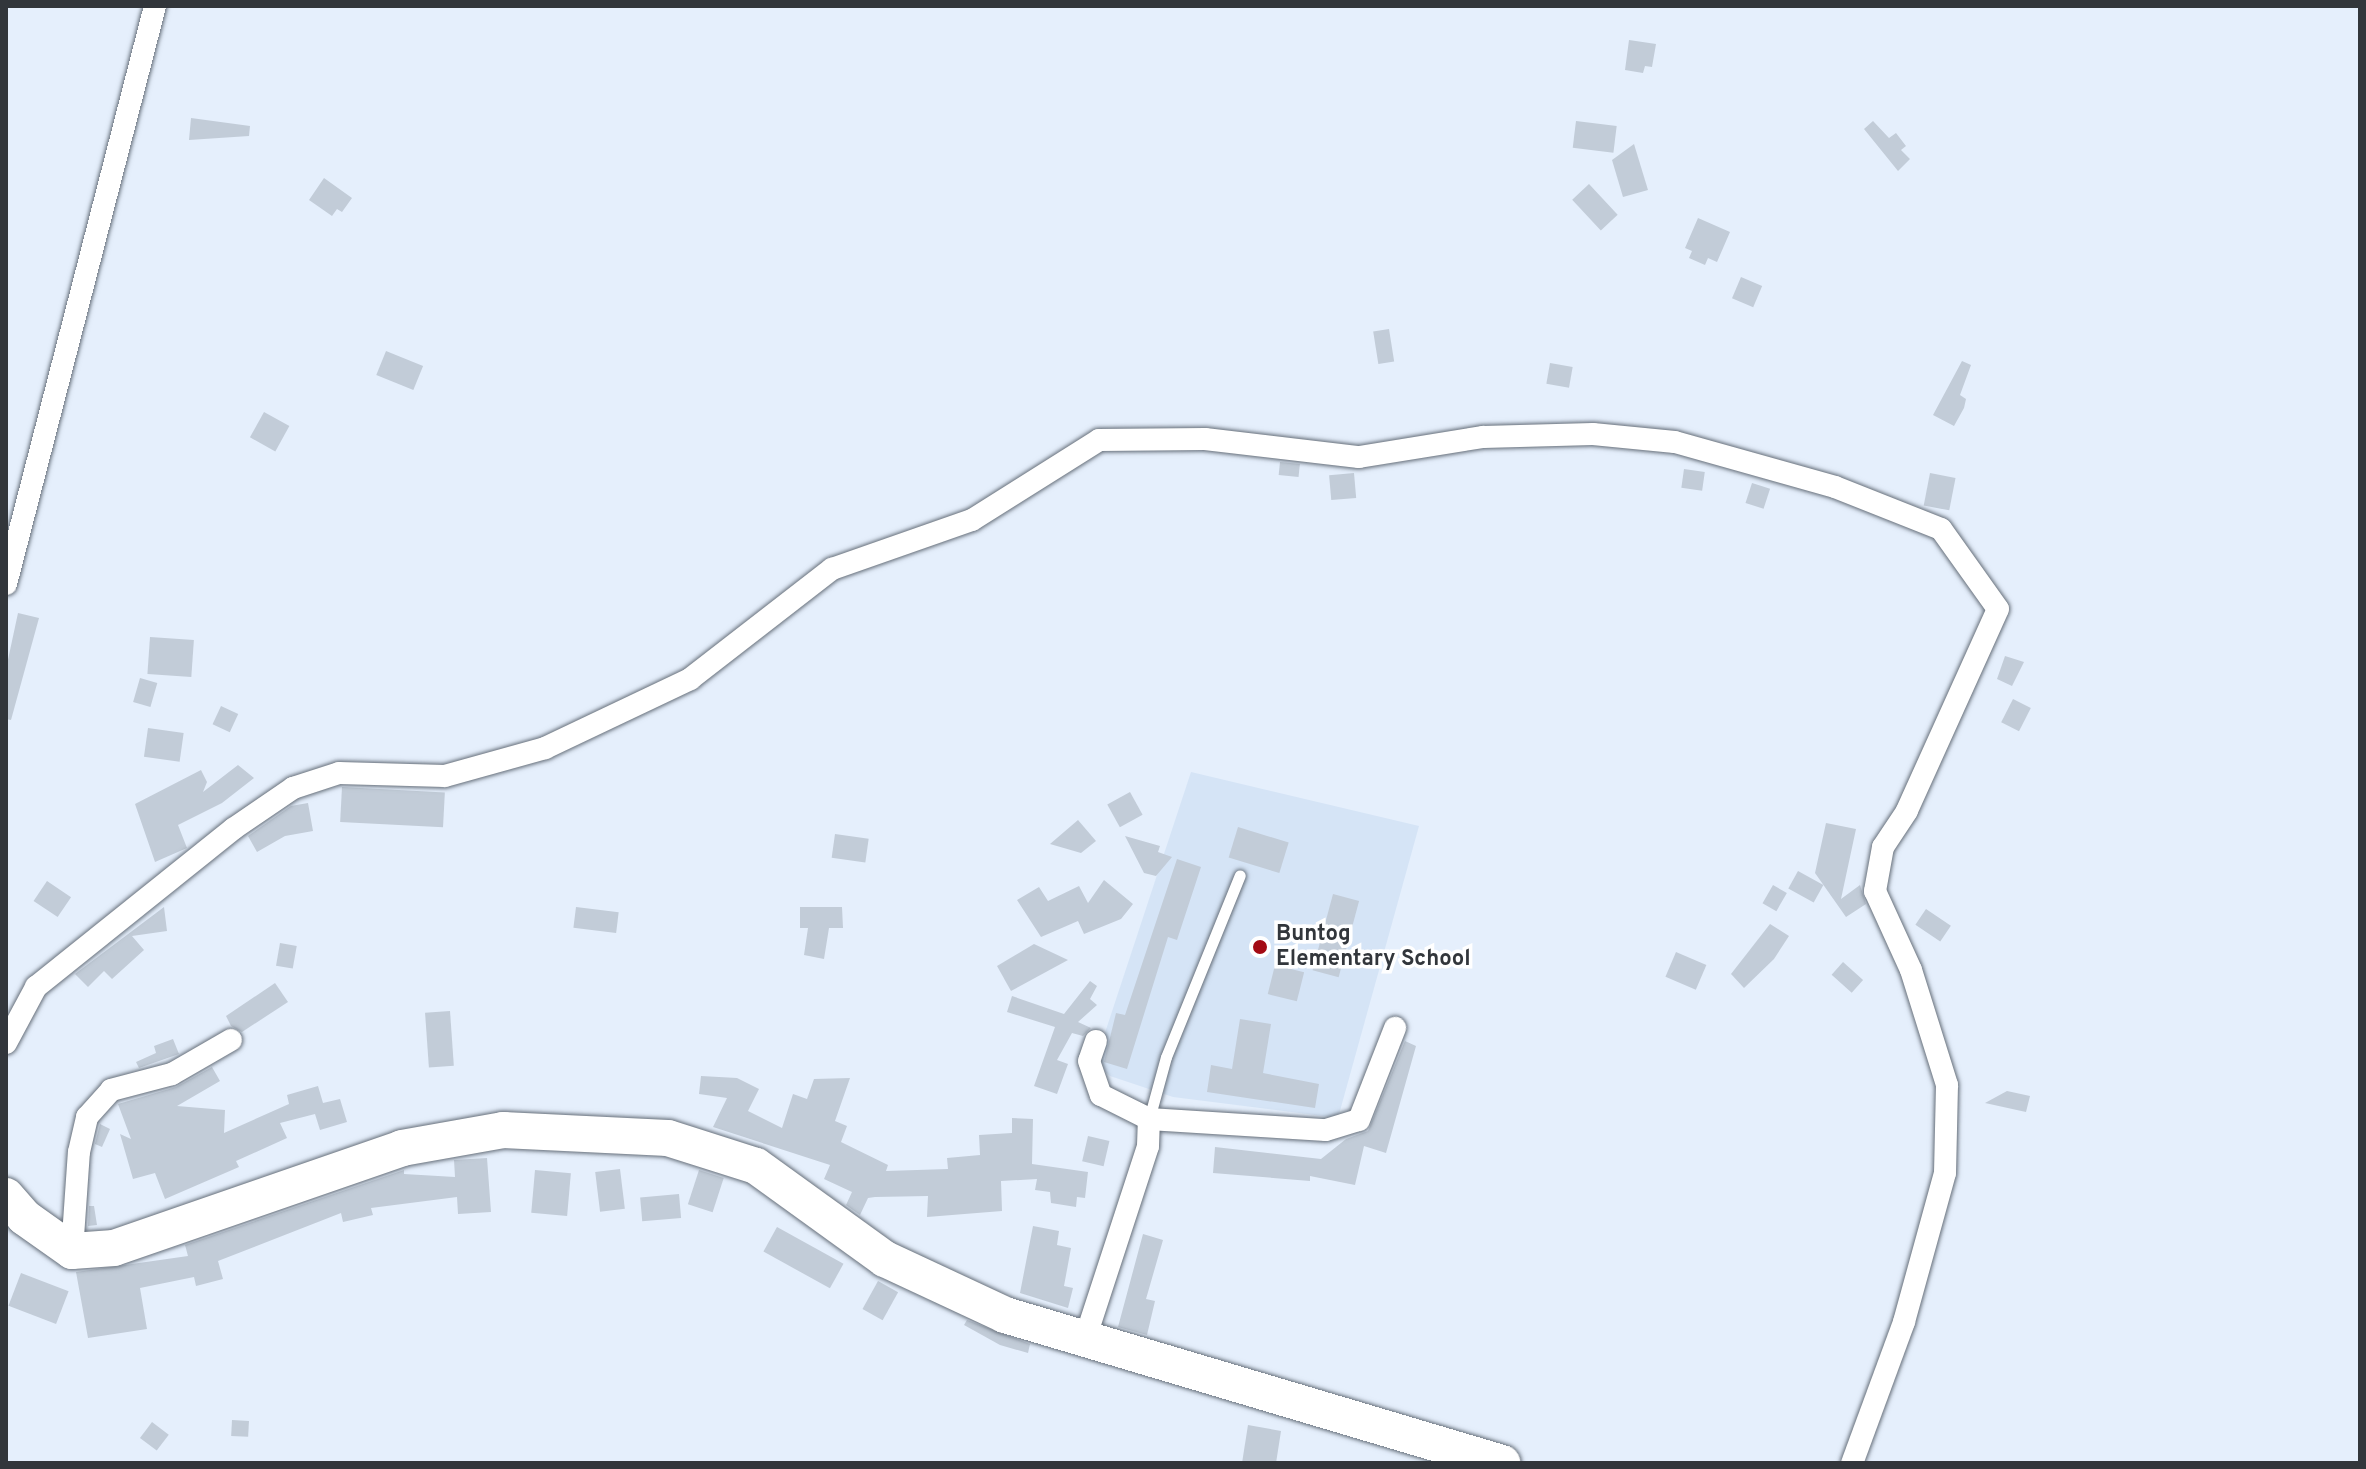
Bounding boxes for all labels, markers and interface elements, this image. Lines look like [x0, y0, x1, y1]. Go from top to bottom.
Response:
place label: Buntog Elementary School [1276, 921, 1471, 972]
marker: Buntog Elementary School [1251, 938, 1269, 956]

